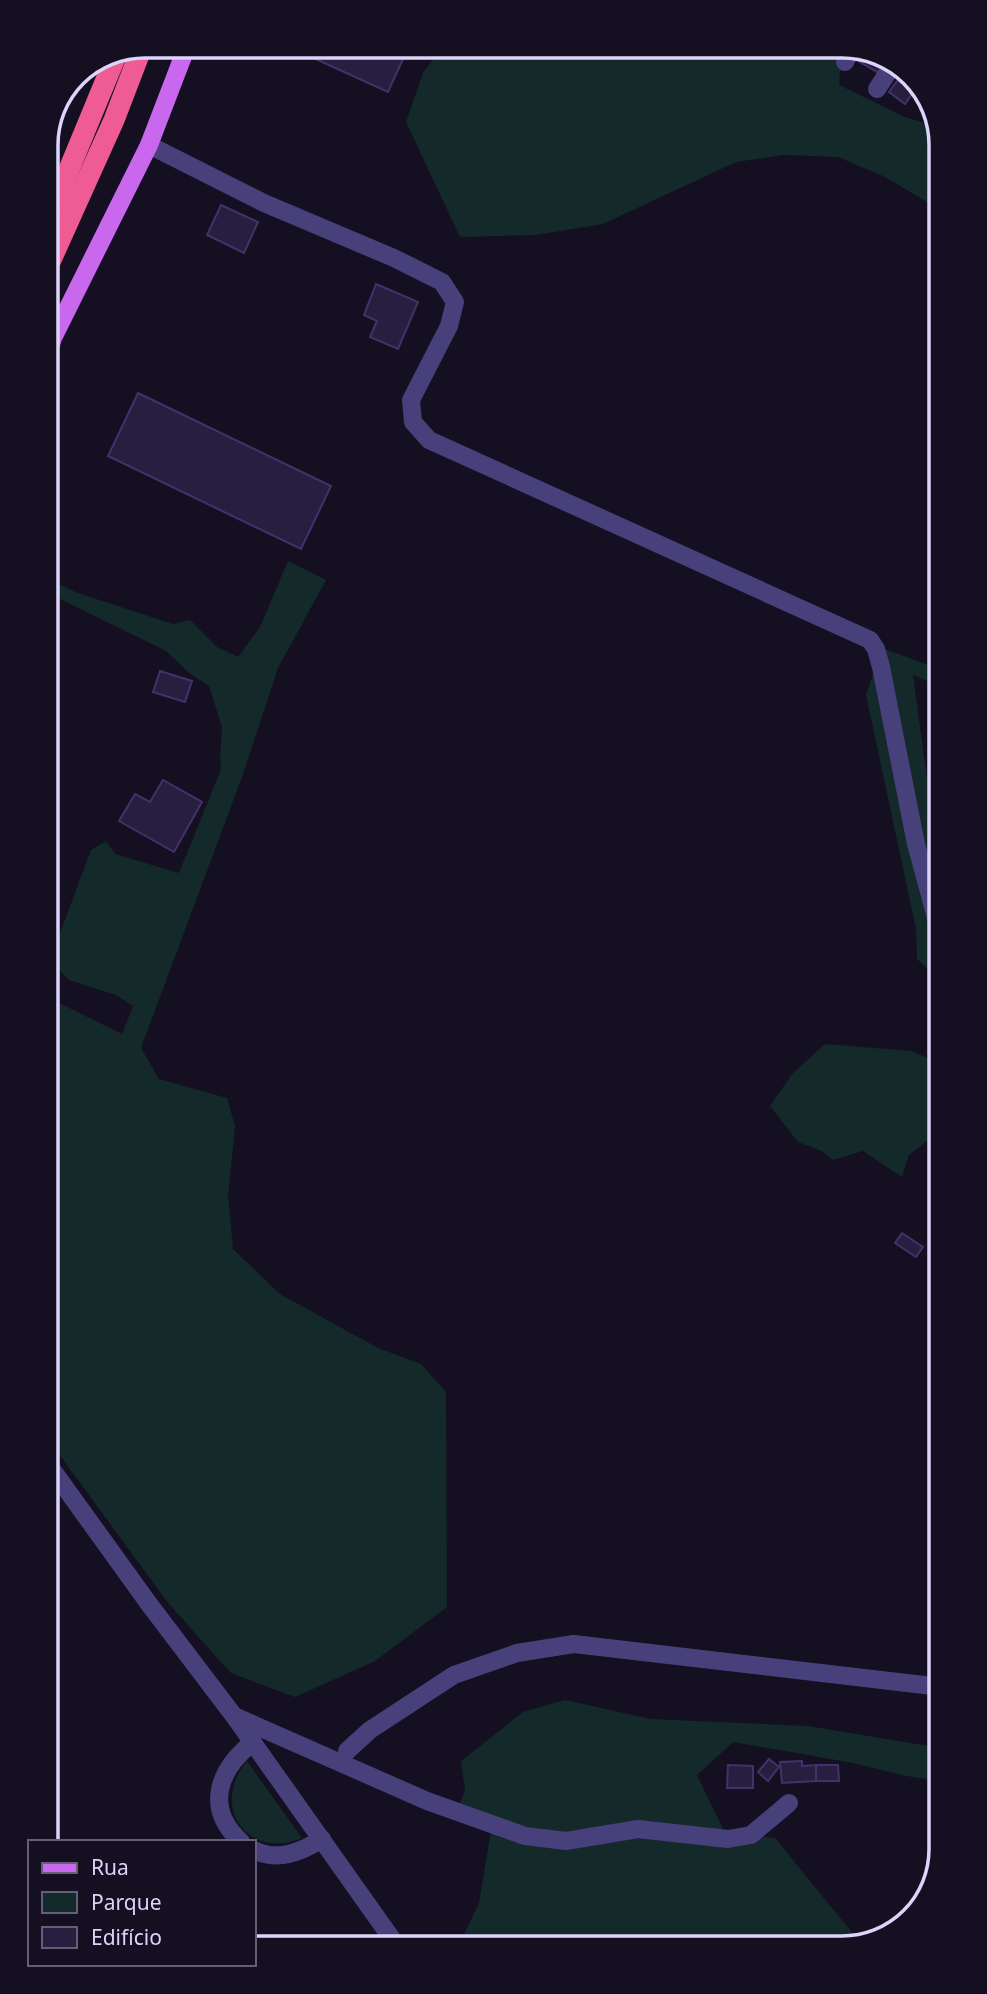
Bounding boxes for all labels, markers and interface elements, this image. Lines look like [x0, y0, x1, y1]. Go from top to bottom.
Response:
legend [28, 1840, 256, 1966]
text: Rua [91, 1853, 129, 1881]
text: Parque [91, 1888, 161, 1916]
text: Edifício [91, 1923, 162, 1951]

